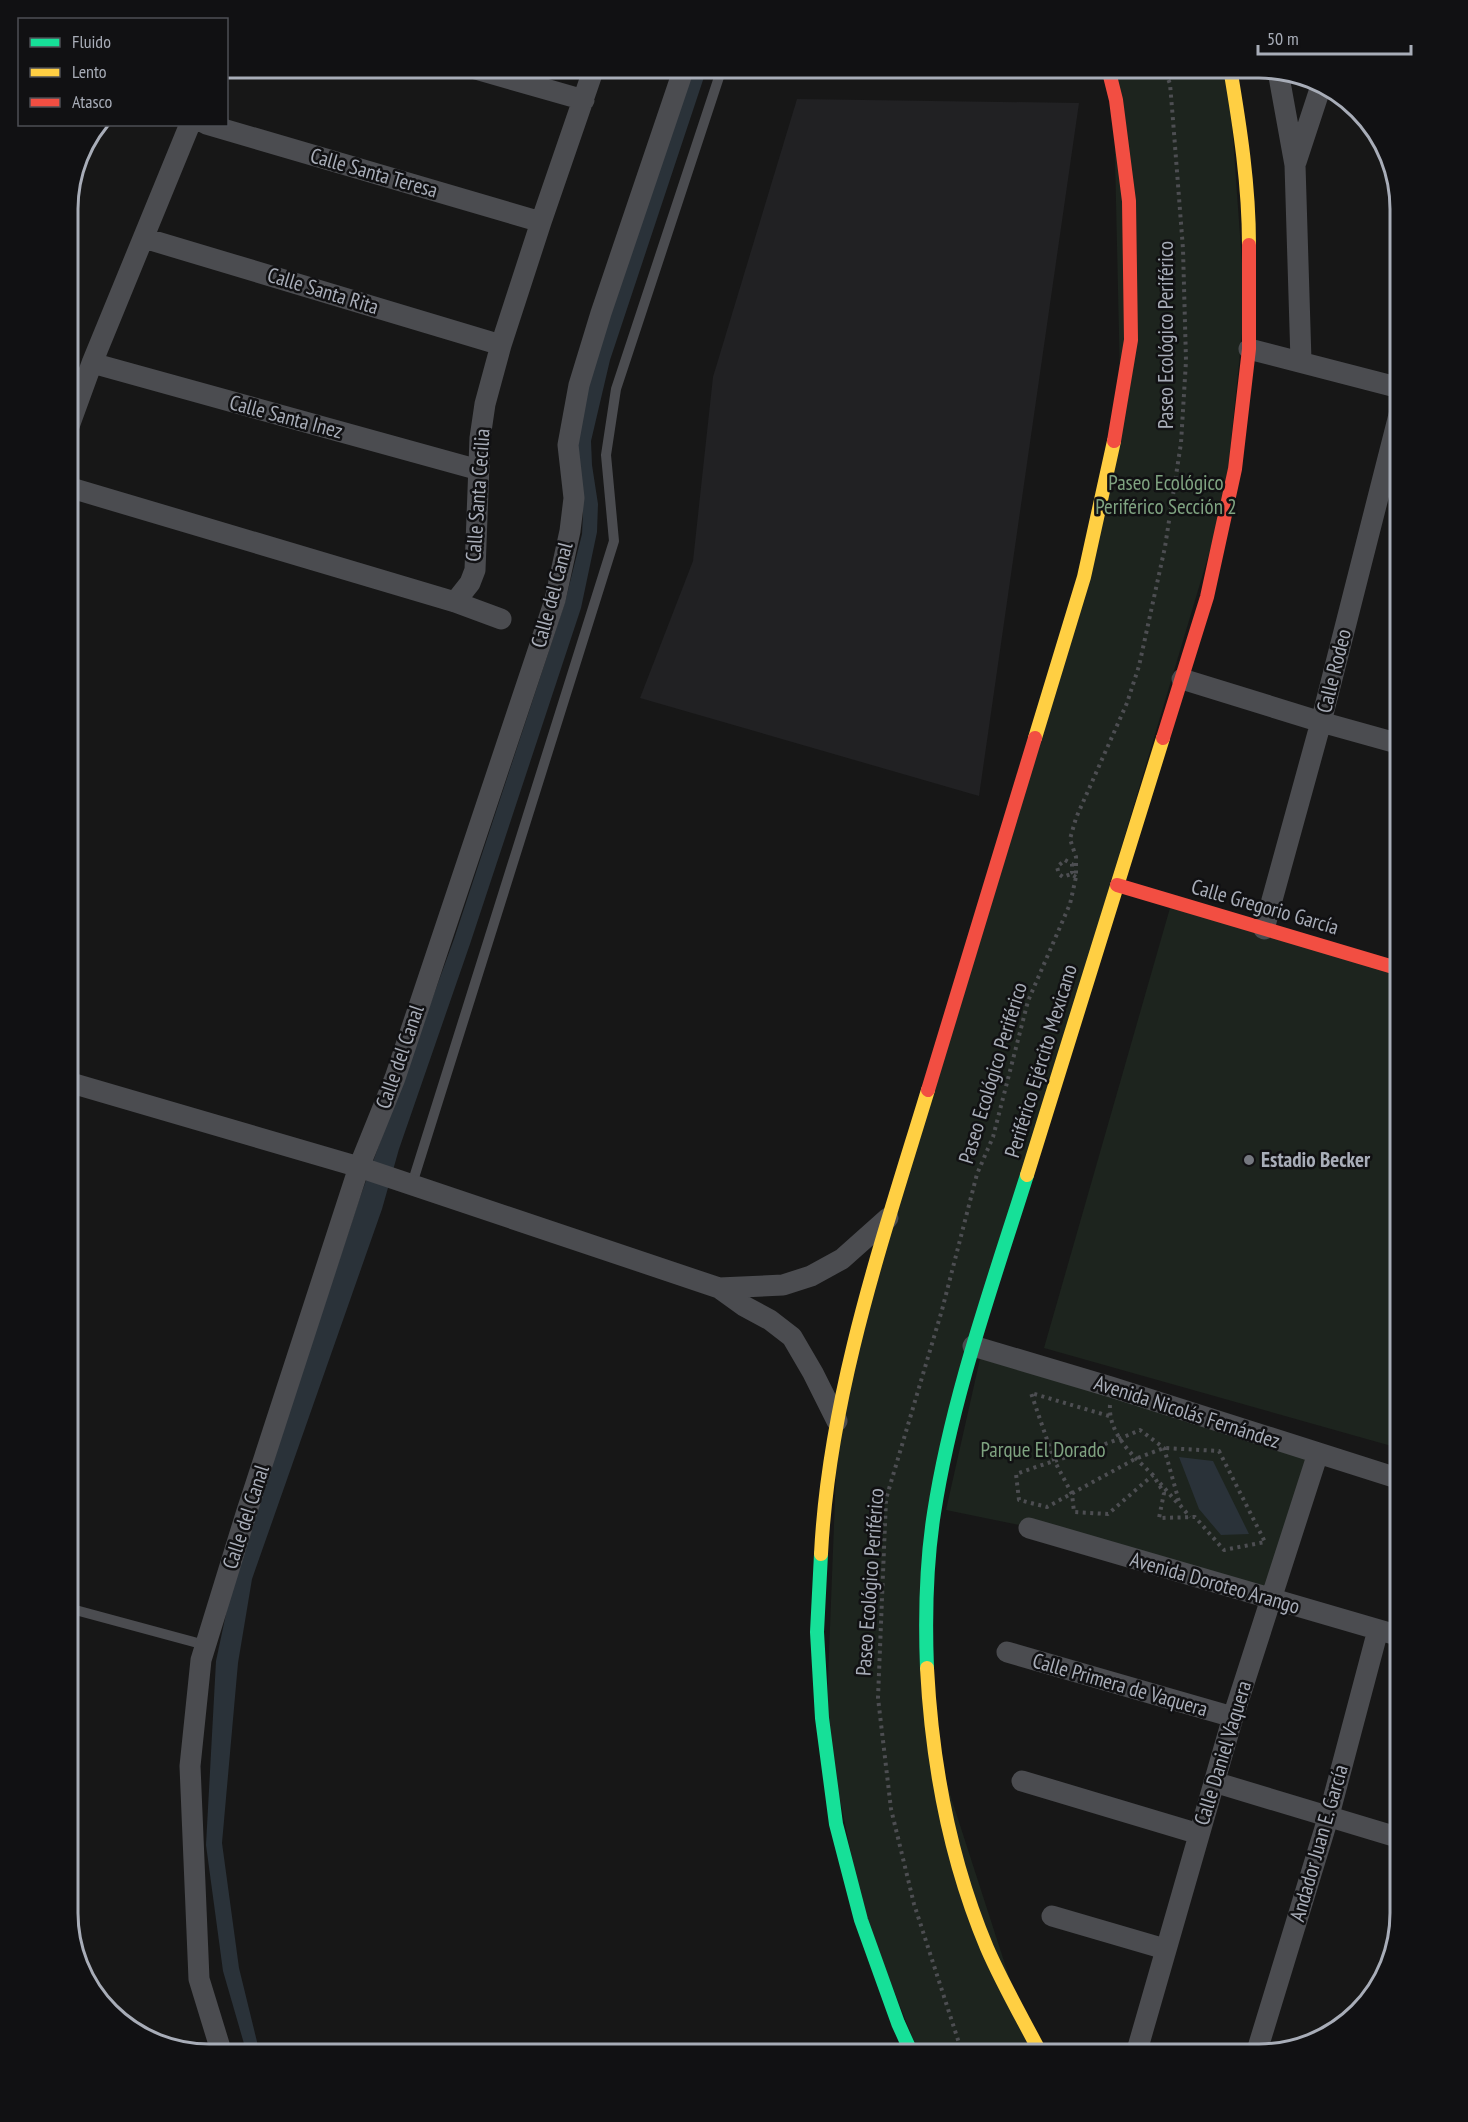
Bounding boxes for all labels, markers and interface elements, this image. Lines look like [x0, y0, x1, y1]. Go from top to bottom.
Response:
legend [18, 18, 228, 126]
scale bar [1258, 18, 1411, 56]
text: 50 m [1267, 27, 1299, 50]
text: Fluido [72, 30, 111, 53]
text: Lento [72, 60, 107, 83]
text: Atasco [72, 90, 113, 113]
street label: Calle Santa Teresa [307, 141, 441, 204]
street label: Paseo Ecológico Periférico [1152, 241, 1179, 429]
street label: Calle Santa Rita [264, 261, 382, 320]
street label: Calle Santa Inez [227, 388, 346, 445]
street label: Calle Santa Cecilia [459, 428, 496, 562]
park label: Paseo Ecológico Periférico Sección 2 [1095, 469, 1237, 520]
street label: Calle del Canal [524, 539, 579, 651]
street label: Calle Rodeo [1310, 626, 1357, 716]
street label: Calle Gregorio García [1188, 873, 1342, 940]
street label: Periférico Ejército Mexicano [998, 961, 1083, 1161]
street label: Paseo Ecológico Periférico [952, 979, 1033, 1167]
street label: Calle del Canal [369, 1001, 430, 1112]
place label: Estadio Becker [1261, 1146, 1371, 1173]
marker: Estadio Becker [1242, 1153, 1256, 1167]
street label: Avenida Nicolás Fernández [1091, 1369, 1283, 1454]
park label: Parque El Dorado [980, 1436, 1106, 1463]
street label: Calle del Canal [216, 1461, 275, 1572]
street label: Paseo Ecológico Periférico [849, 1487, 890, 1677]
street label: Avenida Doroteo Arango [1127, 1545, 1303, 1620]
street label: Calle Primera de Vaquera [1030, 1647, 1211, 1722]
street label: Calle Daniel Vaquera [1188, 1677, 1257, 1828]
street label: Andador Juan E. García [1283, 1761, 1354, 1924]

